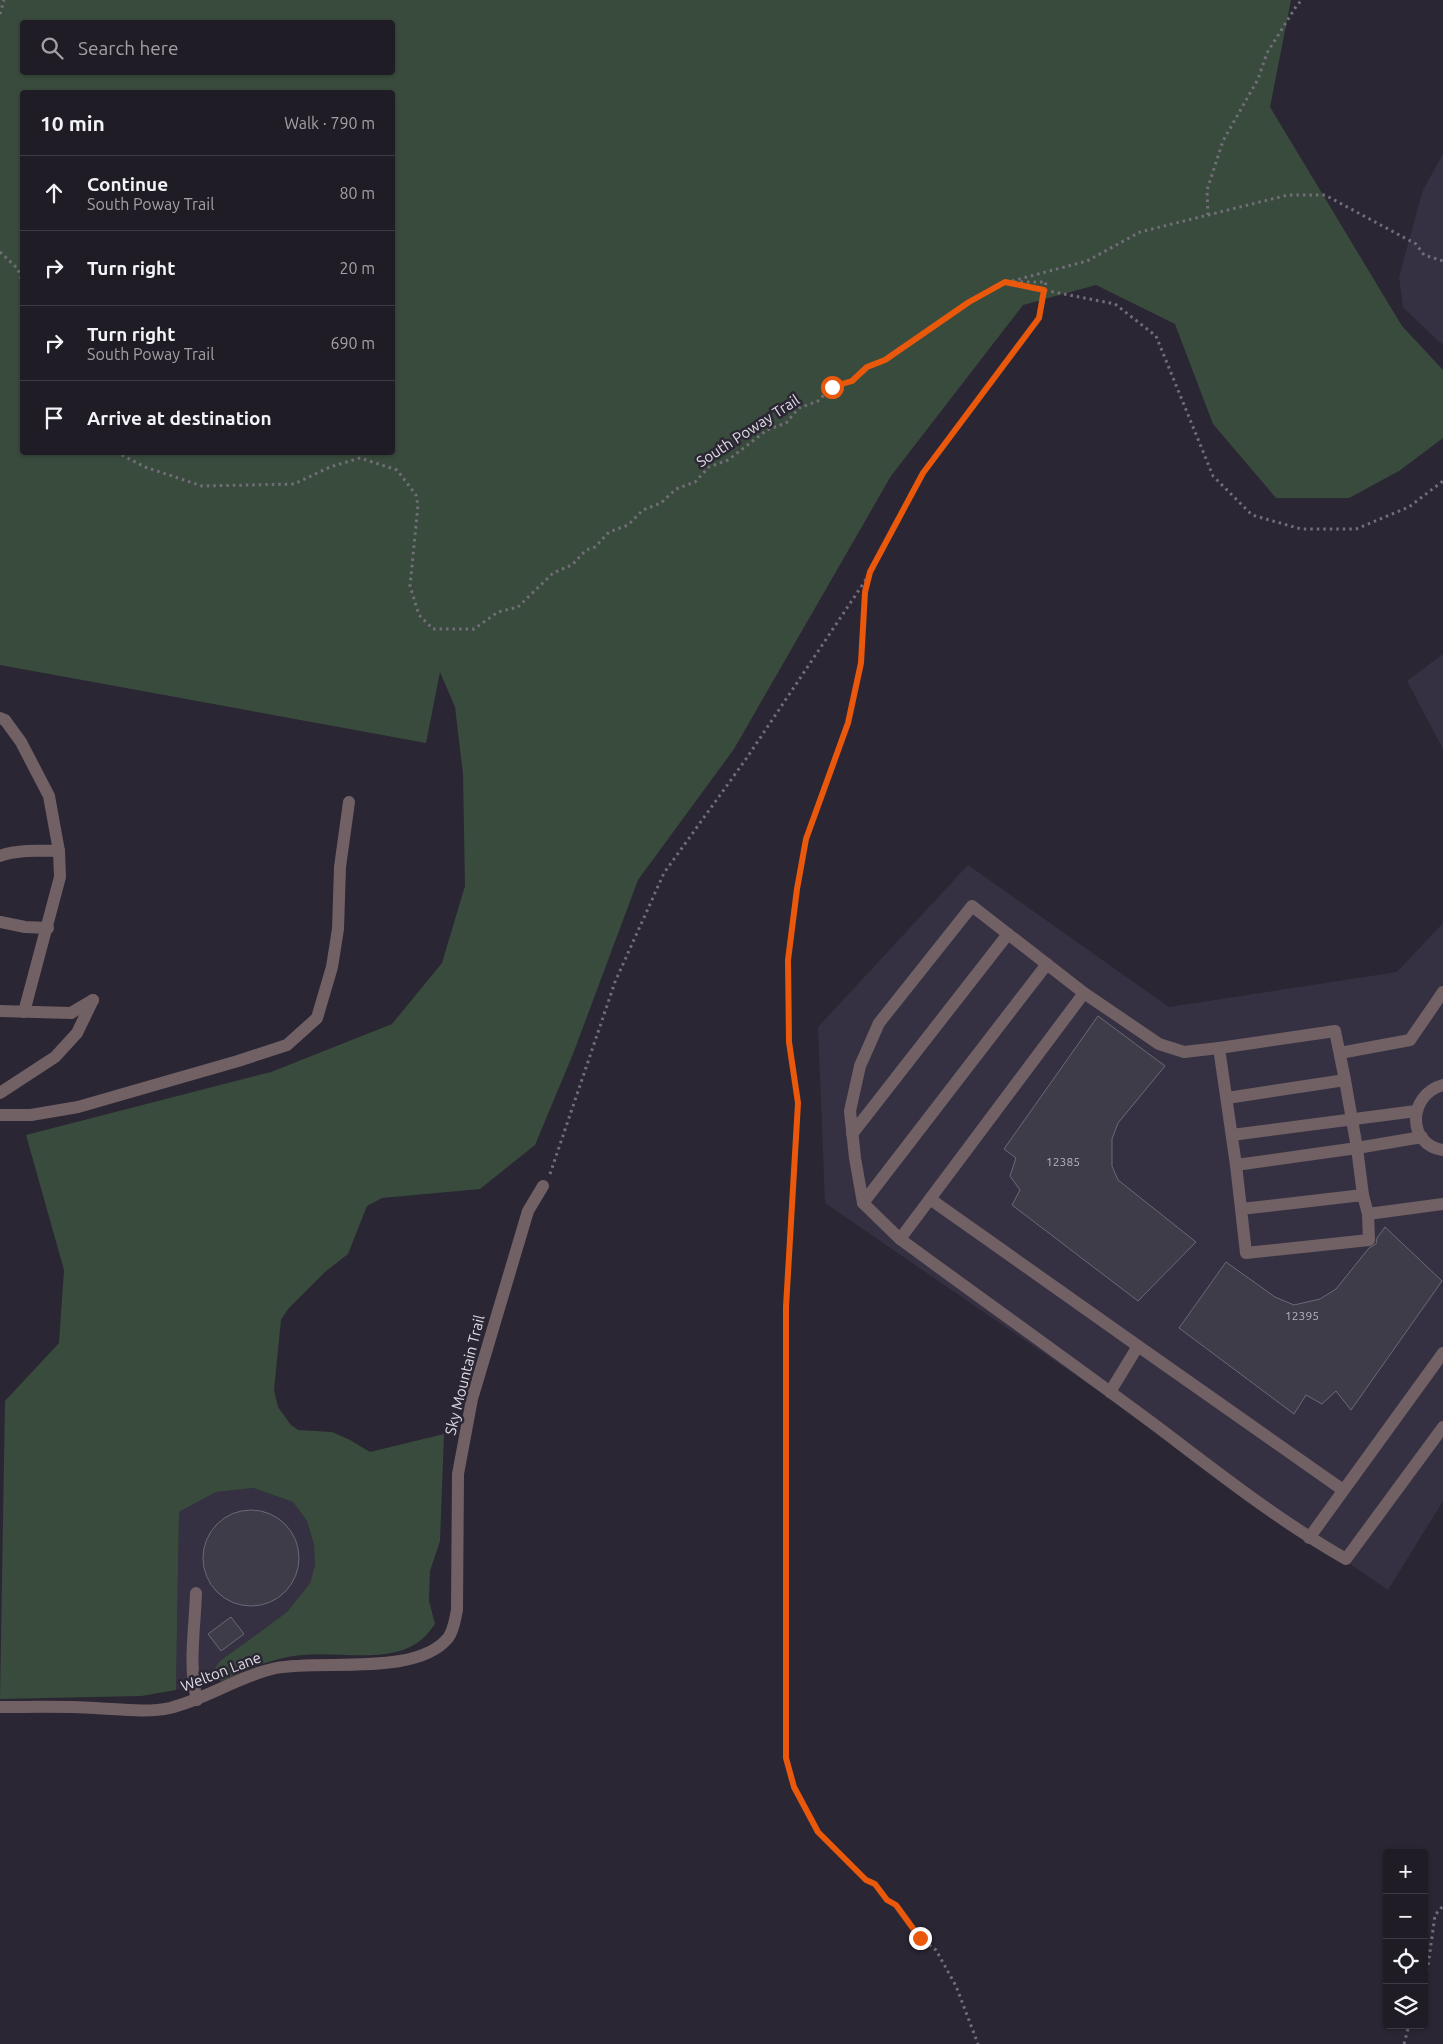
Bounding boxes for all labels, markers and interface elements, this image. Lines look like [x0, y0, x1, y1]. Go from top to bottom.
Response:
search box [20, 20, 395, 75]
icon: search [38, 34, 66, 62]
text: Search here [78, 37, 178, 59]
text: 10 min [40, 111, 105, 135]
text: Walk · 790 m [284, 114, 375, 132]
text: Continue [87, 173, 168, 195]
icon: ahead [40, 179, 68, 207]
text: 80 m [339, 184, 375, 202]
text: South Poway Trail [87, 195, 214, 213]
icon: right [40, 254, 68, 282]
text: Turn right [87, 257, 175, 279]
text: 20 m [339, 259, 375, 277]
text: Turn right [87, 323, 175, 345]
icon: right [40, 329, 68, 357]
text: 690 m [330, 334, 375, 352]
text: South Poway Trail [87, 345, 214, 363]
route start [821, 376, 844, 399]
street label: South Poway Trail [693, 391, 802, 470]
icon: arrive [40, 404, 68, 432]
text: Arrive at destination [87, 407, 272, 429]
house number: 12385 [1046, 1155, 1080, 1168]
house number: 12395 [1285, 1309, 1319, 1322]
street label: Sky Mountain Trail [441, 1313, 488, 1437]
street label: Welton Lane [178, 1648, 263, 1695]
map controls [1383, 1849, 1428, 2029]
button: + [1383, 1849, 1428, 1894]
button: − [1383, 1894, 1428, 1939]
route end [909, 1927, 932, 1950]
button: locate [1383, 1939, 1428, 1984]
button: layers [1383, 1984, 1428, 2029]

